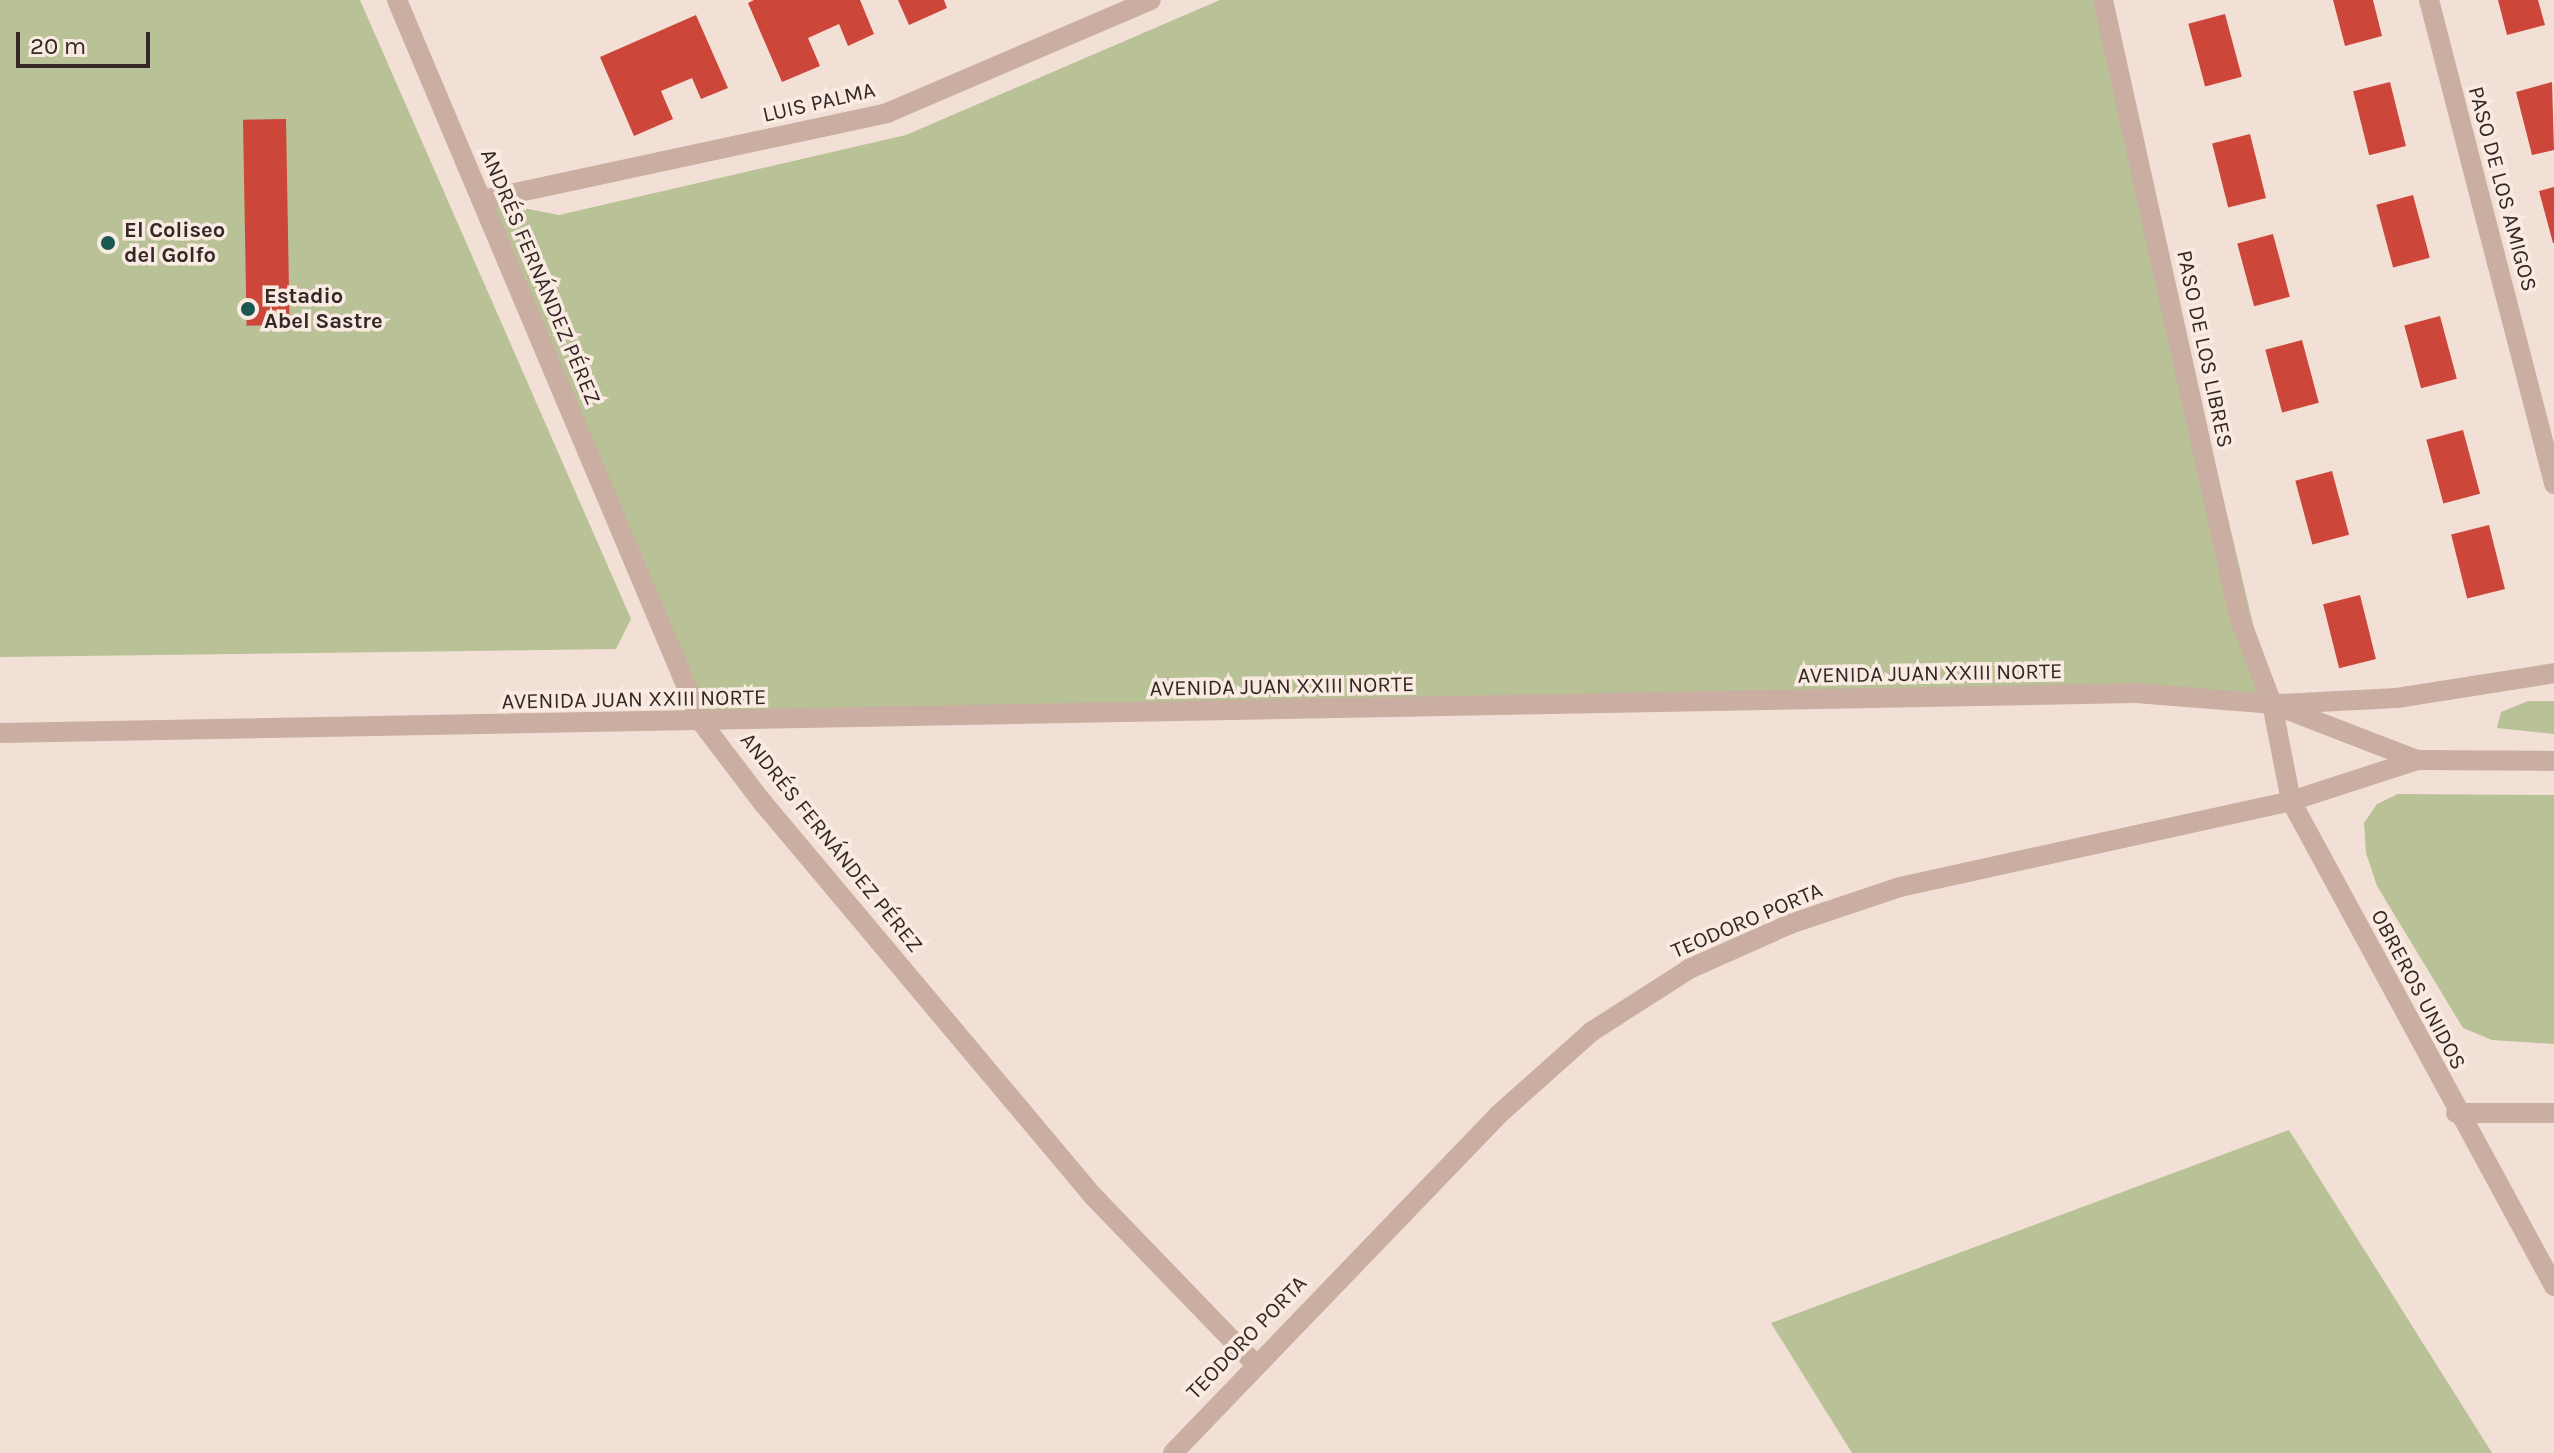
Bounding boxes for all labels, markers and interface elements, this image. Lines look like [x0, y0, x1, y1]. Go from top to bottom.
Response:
scale bar [20, 16, 154, 66]
text: 20 m [30, 32, 86, 60]
street label: LUIS PALMA [760, 77, 878, 129]
street label: PASO DE LOS AMIGOS [2462, 84, 2542, 294]
street label: ANDRÉS FERNÁNDEZ PÉREZ [474, 145, 606, 409]
place label: El Coliseo del Golfo [124, 217, 225, 268]
marker: El Coliseo del Golfo [99, 234, 117, 252]
street label: PASO DE LOS LIBRES [2170, 248, 2238, 450]
place label: Estadio Abel Sastre [264, 283, 383, 334]
marker: Estadio Abel Sastre [239, 300, 257, 318]
street label: AVENIDA JUAN XXIII NORTE [1798, 658, 2062, 690]
street label: AVENIDA JUAN XXIII NORTE [1150, 671, 1414, 703]
street label: AVENIDA JUAN XXIII NORTE [502, 684, 766, 716]
street label: ANDRÉS FERNÁNDEZ PÉREZ [734, 728, 928, 958]
street label: TEODORO PORTA [1667, 877, 1827, 965]
street label: OBREROS UNIDOS [2365, 905, 2471, 1075]
street label: TEODORO PORTA [1181, 1271, 1313, 1405]

